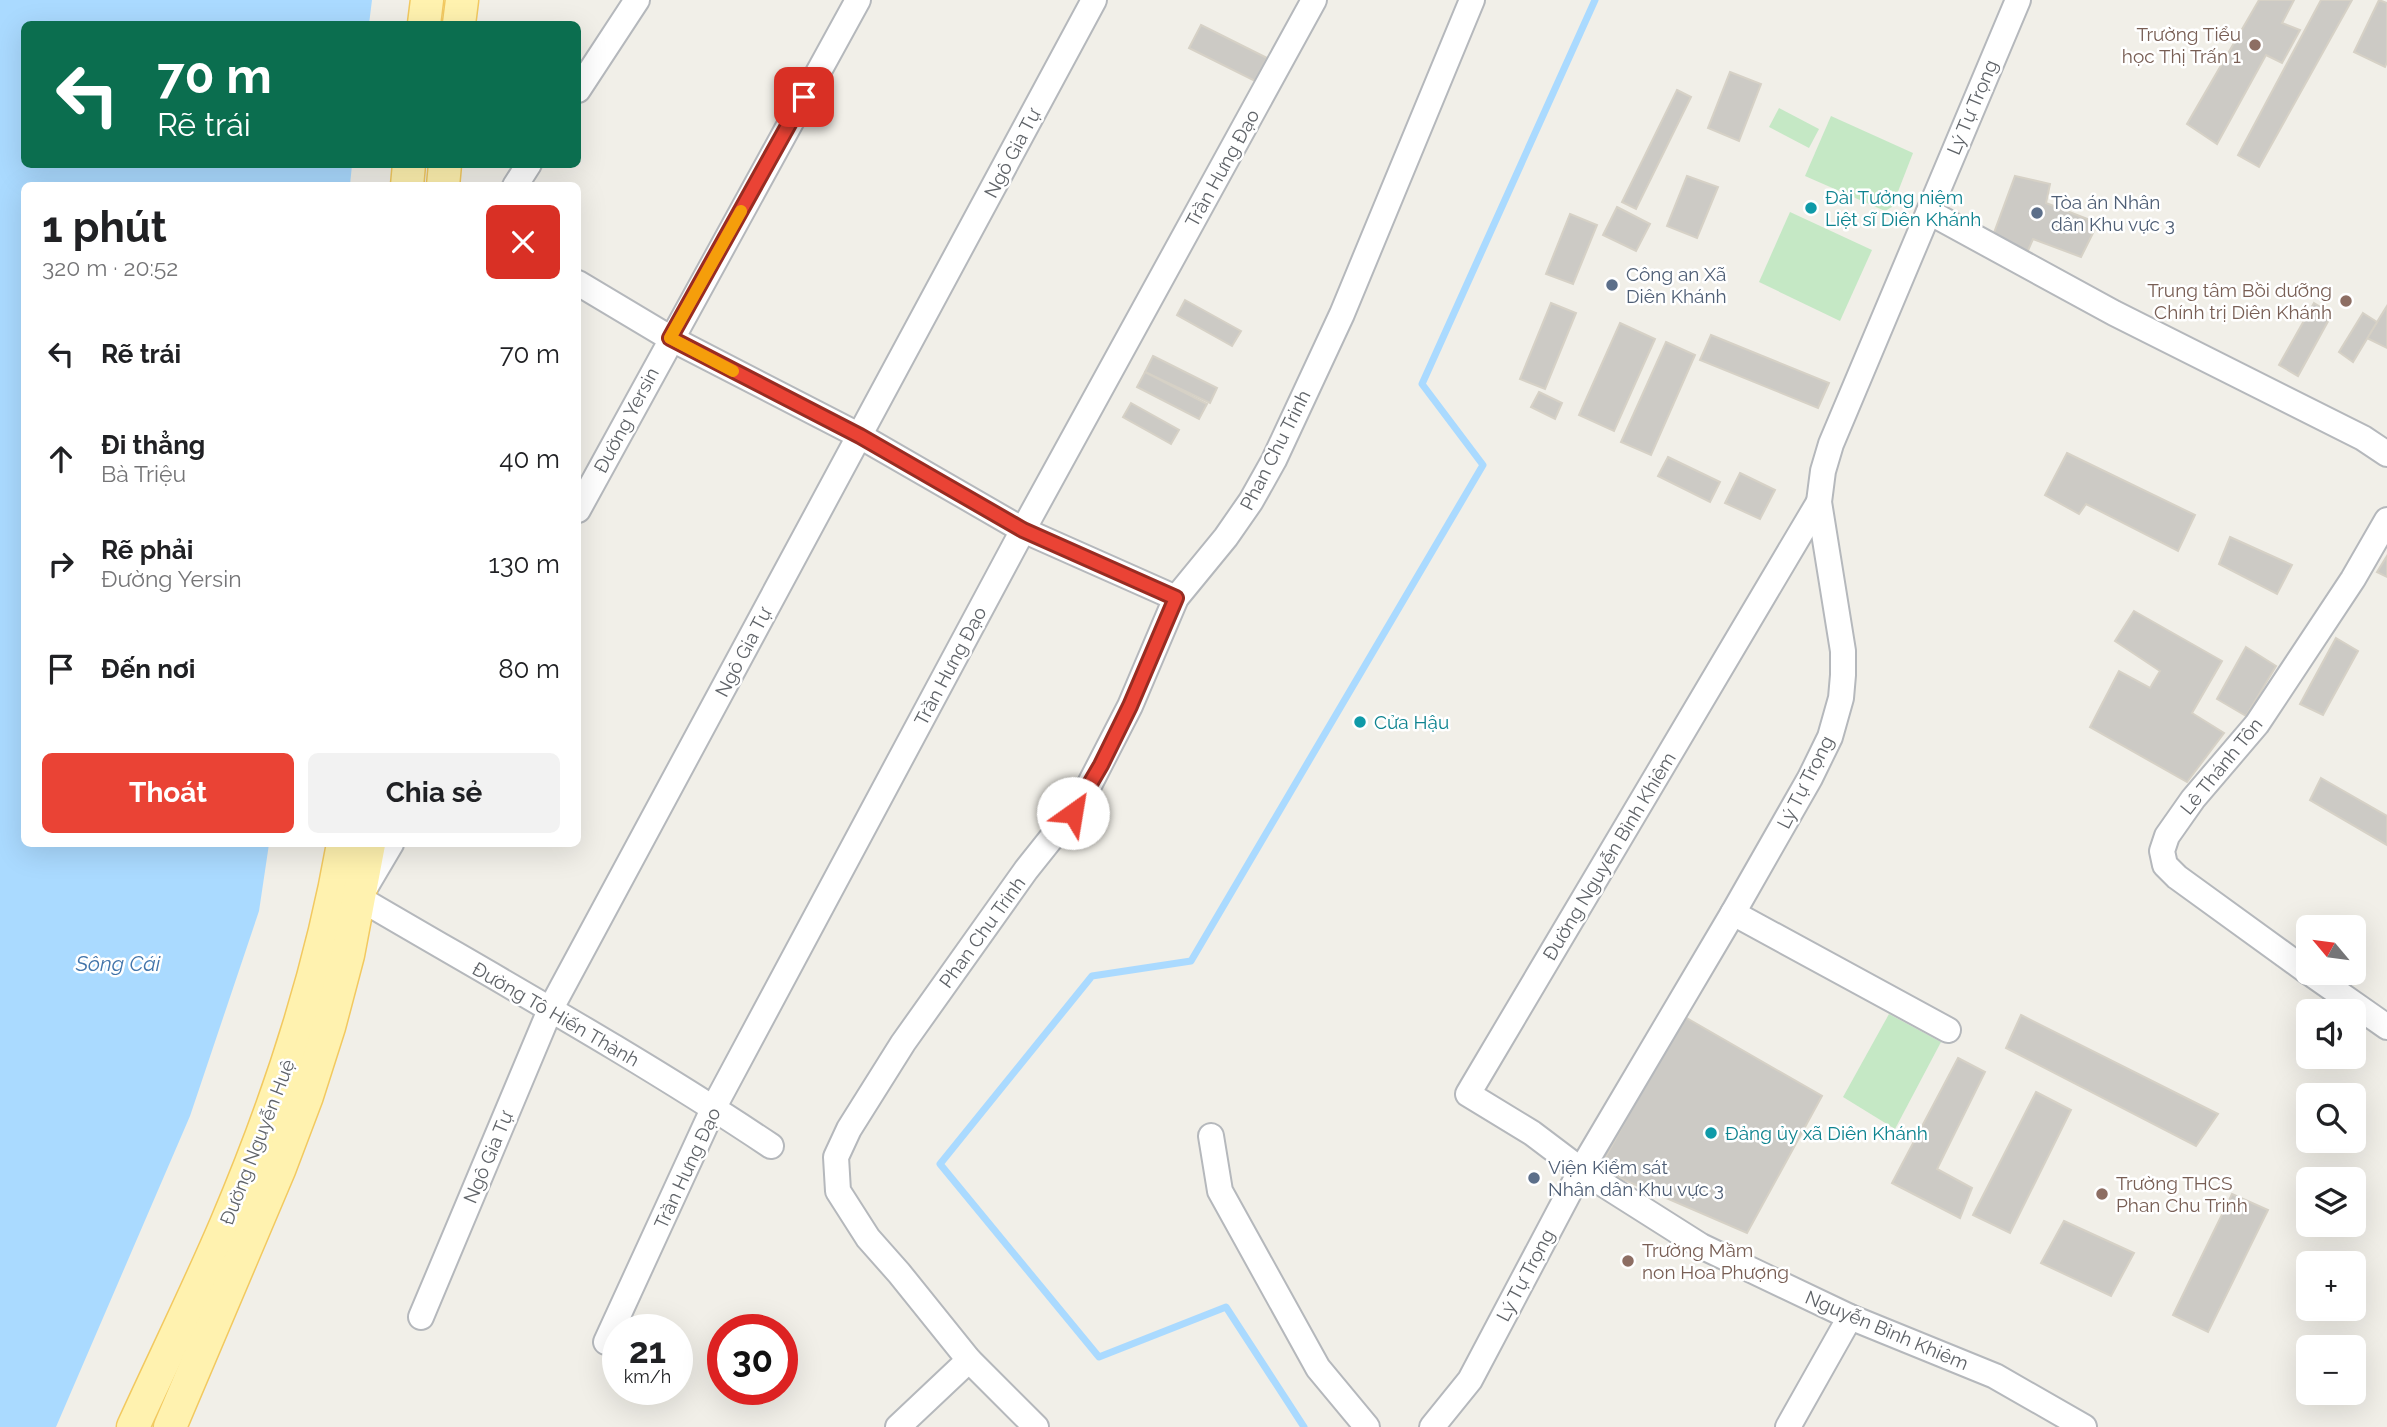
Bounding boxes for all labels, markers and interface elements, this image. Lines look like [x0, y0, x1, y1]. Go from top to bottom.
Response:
place label: Trường Tiểu học Thị Trấn 1 [2122, 23, 2241, 67]
marker: Trường Tiểu học Thị Trấn 1 [2247, 37, 2263, 53]
text: 70 m [157, 47, 272, 104]
icon: left [42, 49, 133, 140]
street label: Lý Tự Trọng [1942, 56, 2002, 158]
pin [774, 67, 834, 127]
icon: arrive [785, 78, 823, 116]
street label: Ngô Gia Tự [979, 104, 1045, 201]
street label: Trần Hưng Đạo [1181, 105, 1263, 231]
text: Rẽ trái [157, 106, 251, 143]
place label: Đài Tưởng niệm Liệt sĩ Diên Khánh [1825, 186, 1981, 230]
place label: Tòa án Nhân dân Khu vực 3 [2051, 191, 2175, 235]
marker: Đài Tưởng niệm Liệt sĩ Diên Khánh [1803, 200, 1819, 216]
text: 1 phút [42, 203, 167, 252]
button: close [486, 205, 560, 279]
marker: Tòa án Nhân dân Khu vực 3 [2029, 205, 2045, 221]
text: 320 m · 20:52 [42, 254, 178, 281]
place label: Công an Xã Diên Khánh [1626, 263, 1727, 307]
marker: Công an Xã Diên Khánh [1604, 277, 1620, 293]
place label: Trung tâm Bồi dưỡng Chính trị Diên Khánh [2147, 279, 2332, 323]
marker: Trung tâm Bồi dưỡng Chính trị Diên Khánh [2338, 293, 2354, 309]
icon: left [42, 335, 80, 373]
text: Rẽ trái [101, 339, 181, 369]
text: 70 m [500, 339, 560, 369]
street label: Đường Yersin [589, 364, 663, 476]
street label: Phan Chu Trinh [1235, 386, 1315, 514]
text: Đi thẳng [101, 430, 205, 460]
icon: ahead [42, 440, 80, 478]
text: 40 m [499, 444, 560, 474]
text: Bà Triệu [101, 460, 186, 487]
text: Rẽ phải [101, 535, 193, 565]
icon: right [42, 545, 80, 583]
text: 130 m [489, 549, 560, 579]
text: Đường Yersin [101, 565, 242, 592]
street label: Ngô Gia Tự [710, 603, 776, 700]
street label: Trần Hưng Đạo [909, 603, 991, 729]
icon: arrive [42, 650, 80, 688]
text: Đến nơi [101, 654, 195, 684]
text: 80 m [498, 654, 560, 684]
place label: Cửa Hậu [1374, 711, 1449, 733]
street label: Lê Thánh Tôn [2175, 713, 2267, 819]
marker: Cửa Hậu [1352, 714, 1368, 730]
street label: Lý Tự Trọng [1772, 732, 1838, 832]
street label: Đường Nguyễn Bỉnh Khiêm [1538, 748, 1680, 964]
button: Thoát [42, 753, 294, 833]
button: Chia sẻ [308, 753, 560, 833]
position arrow [1036, 776, 1110, 850]
street label: Phan Chu Trinh [934, 872, 1030, 992]
north arrow [2296, 915, 2366, 985]
map controls [2296, 915, 2366, 1405]
water label: Sông Cái [75, 951, 161, 976]
street label: Đường Tô Hiến Thành [469, 957, 643, 1071]
button: sound [2296, 999, 2366, 1069]
street label: Đường Nguyễn Huệ [215, 1056, 299, 1228]
button: search [2296, 1083, 2366, 1153]
street label: Trần Hưng Đạo [649, 1104, 725, 1232]
street label: Ngô Gia Tự [459, 1107, 517, 1206]
place label: Đảng ủy xã Diên Khánh [1725, 1122, 1928, 1144]
marker: Đảng ủy xã Diên Khánh [1703, 1125, 1719, 1141]
place label: Viện Kiểm sát Nhân dân Khu vực 3 [1548, 1156, 1724, 1200]
button: layers [2296, 1167, 2366, 1237]
marker: Viện Kiểm sát Nhân dân Khu vực 3 [1526, 1170, 1542, 1186]
place label: Trường THCS Phan Chu Trinh [2116, 1172, 2248, 1216]
marker: Trường THCS Phan Chu Trinh [2094, 1186, 2110, 1202]
street label: Lý Tự Trọng [1492, 1225, 1558, 1325]
place label: Trường Mầm non Hoa Phượng [1642, 1239, 1789, 1283]
button: + [2296, 1251, 2366, 1321]
marker: Trường Mầm non Hoa Phượng [1620, 1253, 1636, 1269]
street label: Nguyễn Bỉnh Khiêm [1802, 1286, 1972, 1374]
speed limit sign: 30 [707, 1314, 798, 1405]
text: 21 [629, 1330, 666, 1371]
button: − [2296, 1335, 2366, 1405]
text: km/h [624, 1366, 671, 1387]

